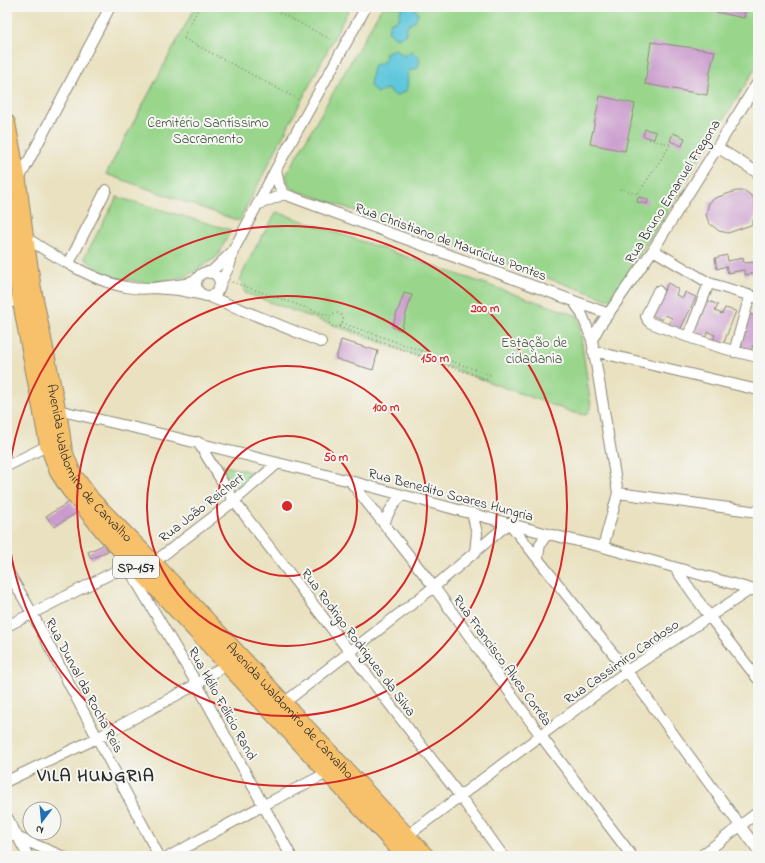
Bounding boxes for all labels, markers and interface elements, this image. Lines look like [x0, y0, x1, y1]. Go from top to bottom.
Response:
park label: Cemitério Santíssimo Sacramento [147, 113, 269, 150]
street label: Rua Bruno Emanuel Fregona [620, 116, 727, 269]
street label: Rua Christiano de Mauricius Pontes [352, 198, 549, 287]
text: 200 m [470, 300, 500, 318]
park label: Estação de cidadania [501, 333, 568, 370]
text: 150 m [421, 350, 450, 368]
street label: Avenida Waldomiro de Carvalho [40, 382, 137, 548]
text: 100 m [373, 399, 400, 417]
text: 50 m [324, 449, 349, 467]
street label: Rua Benedito Soares Hungria [365, 463, 536, 529]
street label: Rua João Reichert [155, 468, 249, 548]
centre of rings [280, 499, 294, 513]
road number: SP-157 [113, 556, 159, 578]
street label: Rua Rodrigo Rodrigues da Silva [294, 565, 420, 722]
street label: Rua Francisco Alves Corrêa [447, 591, 557, 731]
street label: Rua Cassimiro Cardoso [560, 614, 684, 710]
street label: Rua Durval da Rocha Reis [39, 615, 128, 757]
street label: Avenida Waldomiro de Carvalho [220, 638, 358, 784]
street label: Rua Hélio Felício Rand [182, 643, 262, 764]
district label: VILA HUNGRIA [36, 764, 155, 790]
north arrow [22, 801, 62, 841]
text: N [34, 821, 45, 838]

